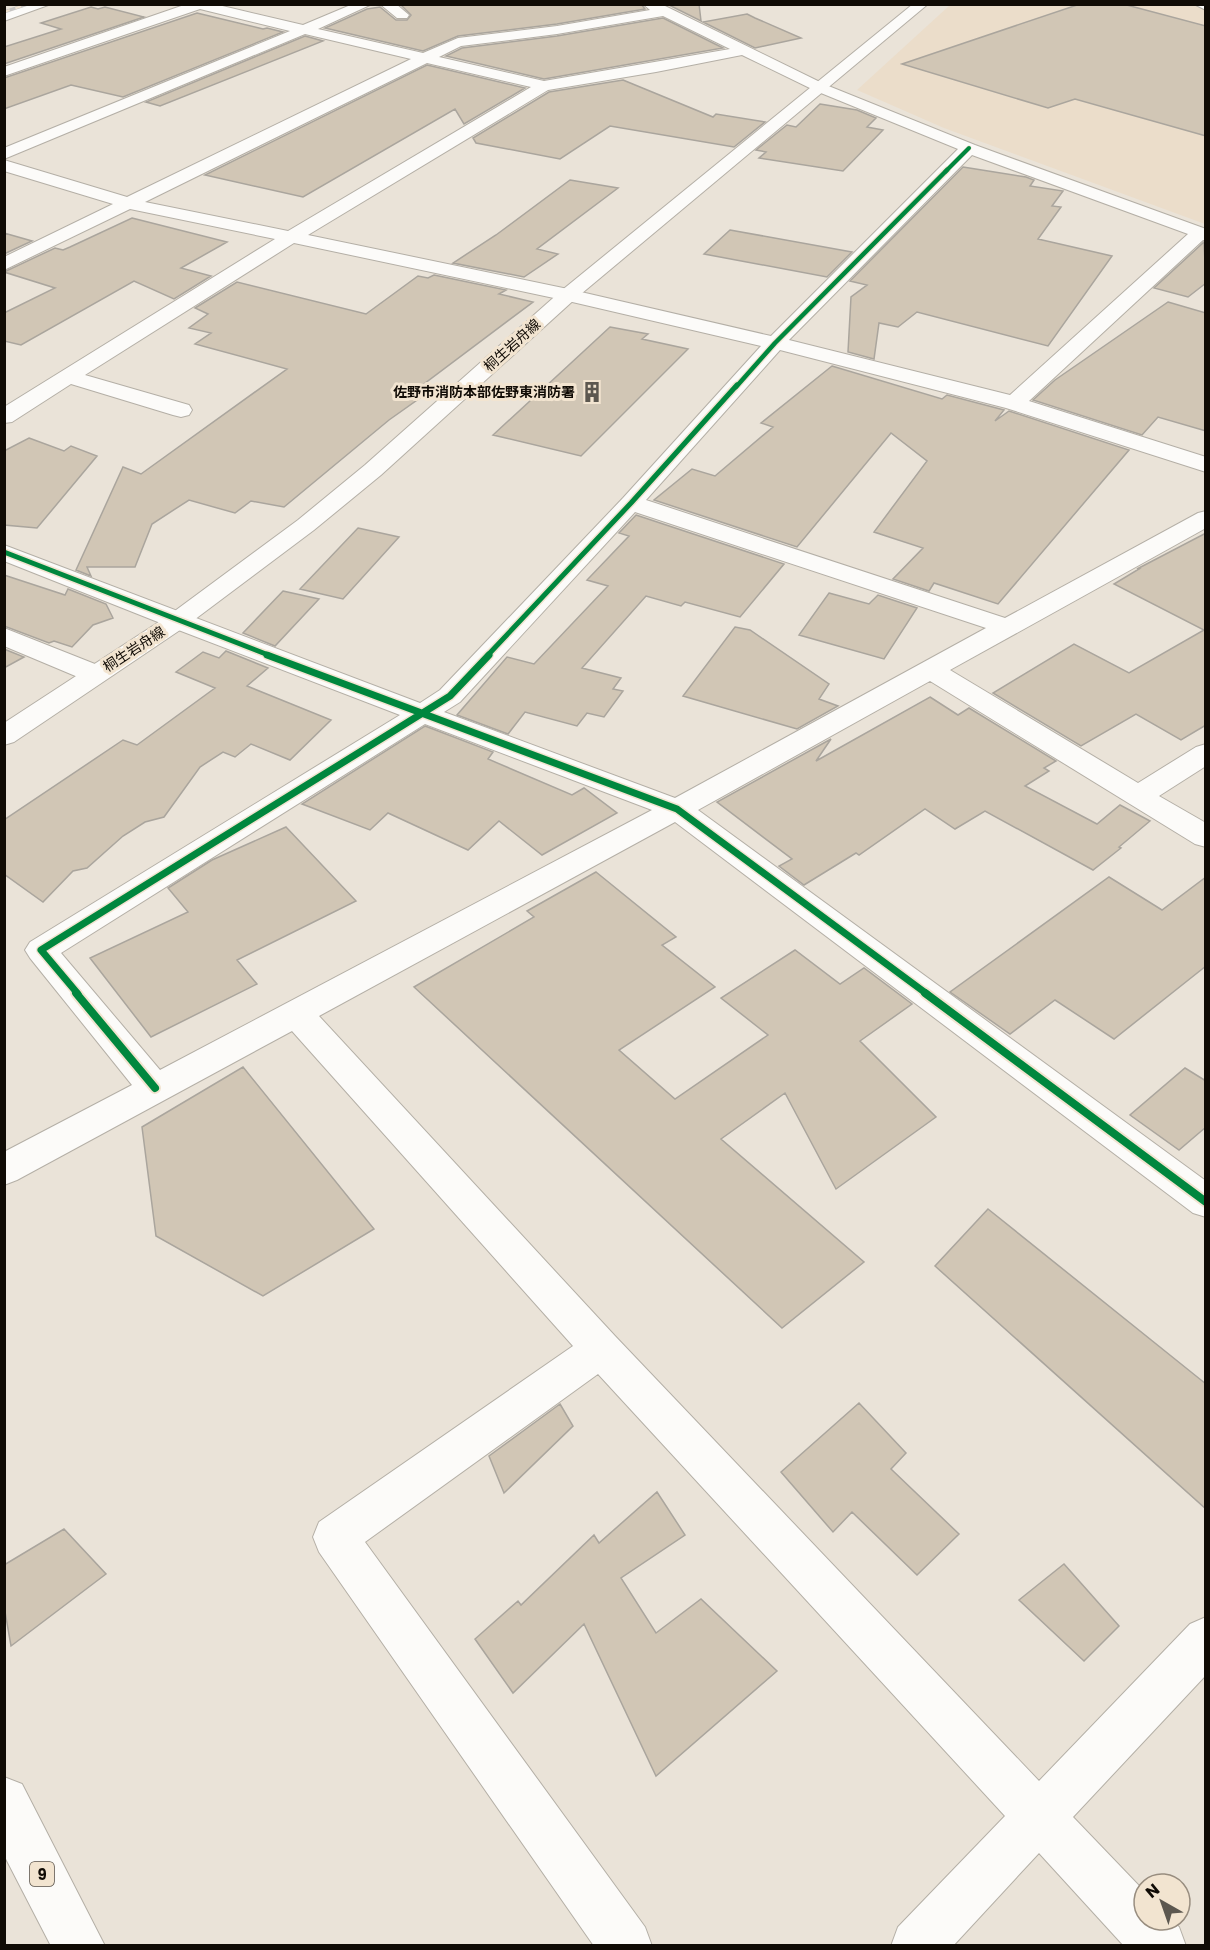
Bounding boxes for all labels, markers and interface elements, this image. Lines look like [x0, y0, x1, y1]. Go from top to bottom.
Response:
street label: 桐生岩舟線 [479, 314, 545, 376]
building icon: 佐野市消防本部佐野東消防署 [580, 380, 604, 404]
place label: 佐野市消防本部佐野東消防署 [393, 382, 575, 402]
street label: 桐生岩舟線 [99, 622, 169, 676]
road number: 9 [30, 1862, 54, 1886]
north arrow [1132, 1872, 1192, 1932]
text: N [1141, 1878, 1165, 1904]

